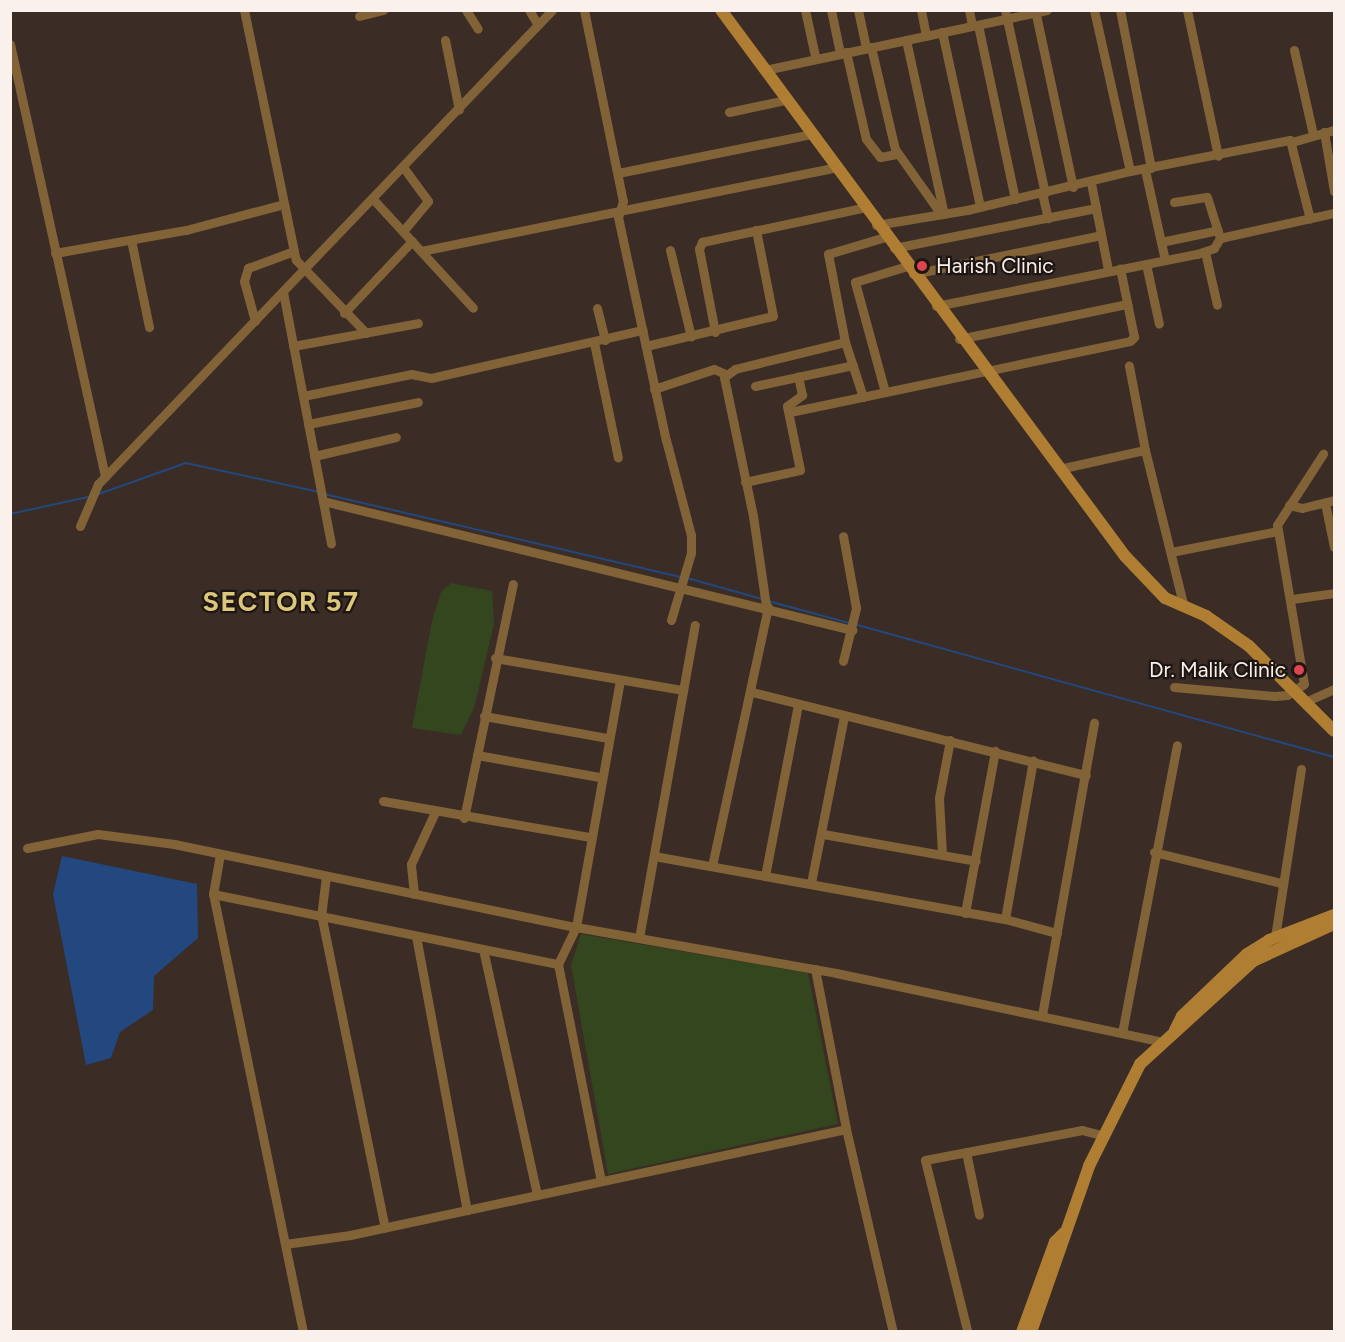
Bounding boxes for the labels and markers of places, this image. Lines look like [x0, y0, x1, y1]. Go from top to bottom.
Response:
place label: Harish Clinic [936, 253, 1054, 279]
marker: Harish Clinic [913, 257, 931, 275]
place label: Dr. Malik Clinic [1149, 657, 1286, 683]
marker: Dr. Malik Clinic [1290, 661, 1308, 679]

